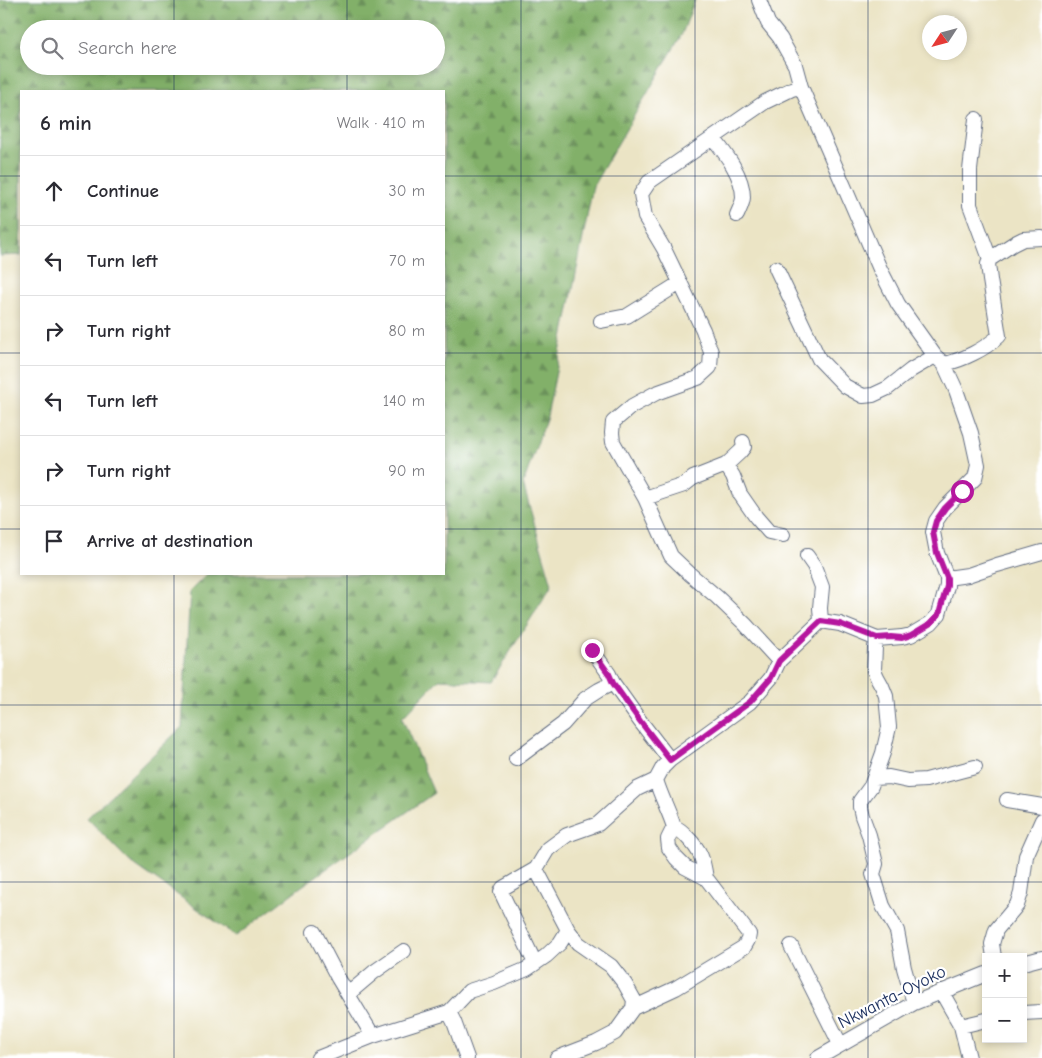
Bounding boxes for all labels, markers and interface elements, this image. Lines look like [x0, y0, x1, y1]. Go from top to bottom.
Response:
north arrow [922, 15, 967, 60]
search box [20, 20, 445, 75]
icon: search [38, 34, 66, 62]
text: Search here [78, 37, 177, 59]
text: 6 min [40, 111, 92, 135]
text: Walk · 410 m [337, 114, 425, 132]
icon: ahead [40, 177, 68, 205]
text: Continue [87, 180, 159, 202]
text: 30 m [389, 182, 425, 200]
icon: left [40, 247, 68, 275]
text: Turn left [87, 250, 158, 272]
text: 70 m [389, 252, 425, 270]
icon: right [40, 317, 68, 345]
text: Turn right [87, 320, 171, 342]
text: 80 m [388, 322, 425, 340]
icon: left [40, 387, 68, 415]
text: Turn left [87, 390, 158, 412]
text: 140 m [383, 392, 425, 410]
icon: right [40, 457, 68, 485]
text: Turn right [87, 460, 171, 482]
text: 90 m [388, 462, 425, 480]
route start [951, 480, 974, 503]
icon: arrive [40, 527, 68, 555]
text: Arrive at destination [87, 530, 253, 552]
route end [581, 639, 604, 662]
map controls [982, 953, 1027, 1043]
button: + [982, 953, 1027, 998]
street label: Nkwanta-Oyoko [835, 961, 949, 1033]
button: − [982, 998, 1027, 1043]

